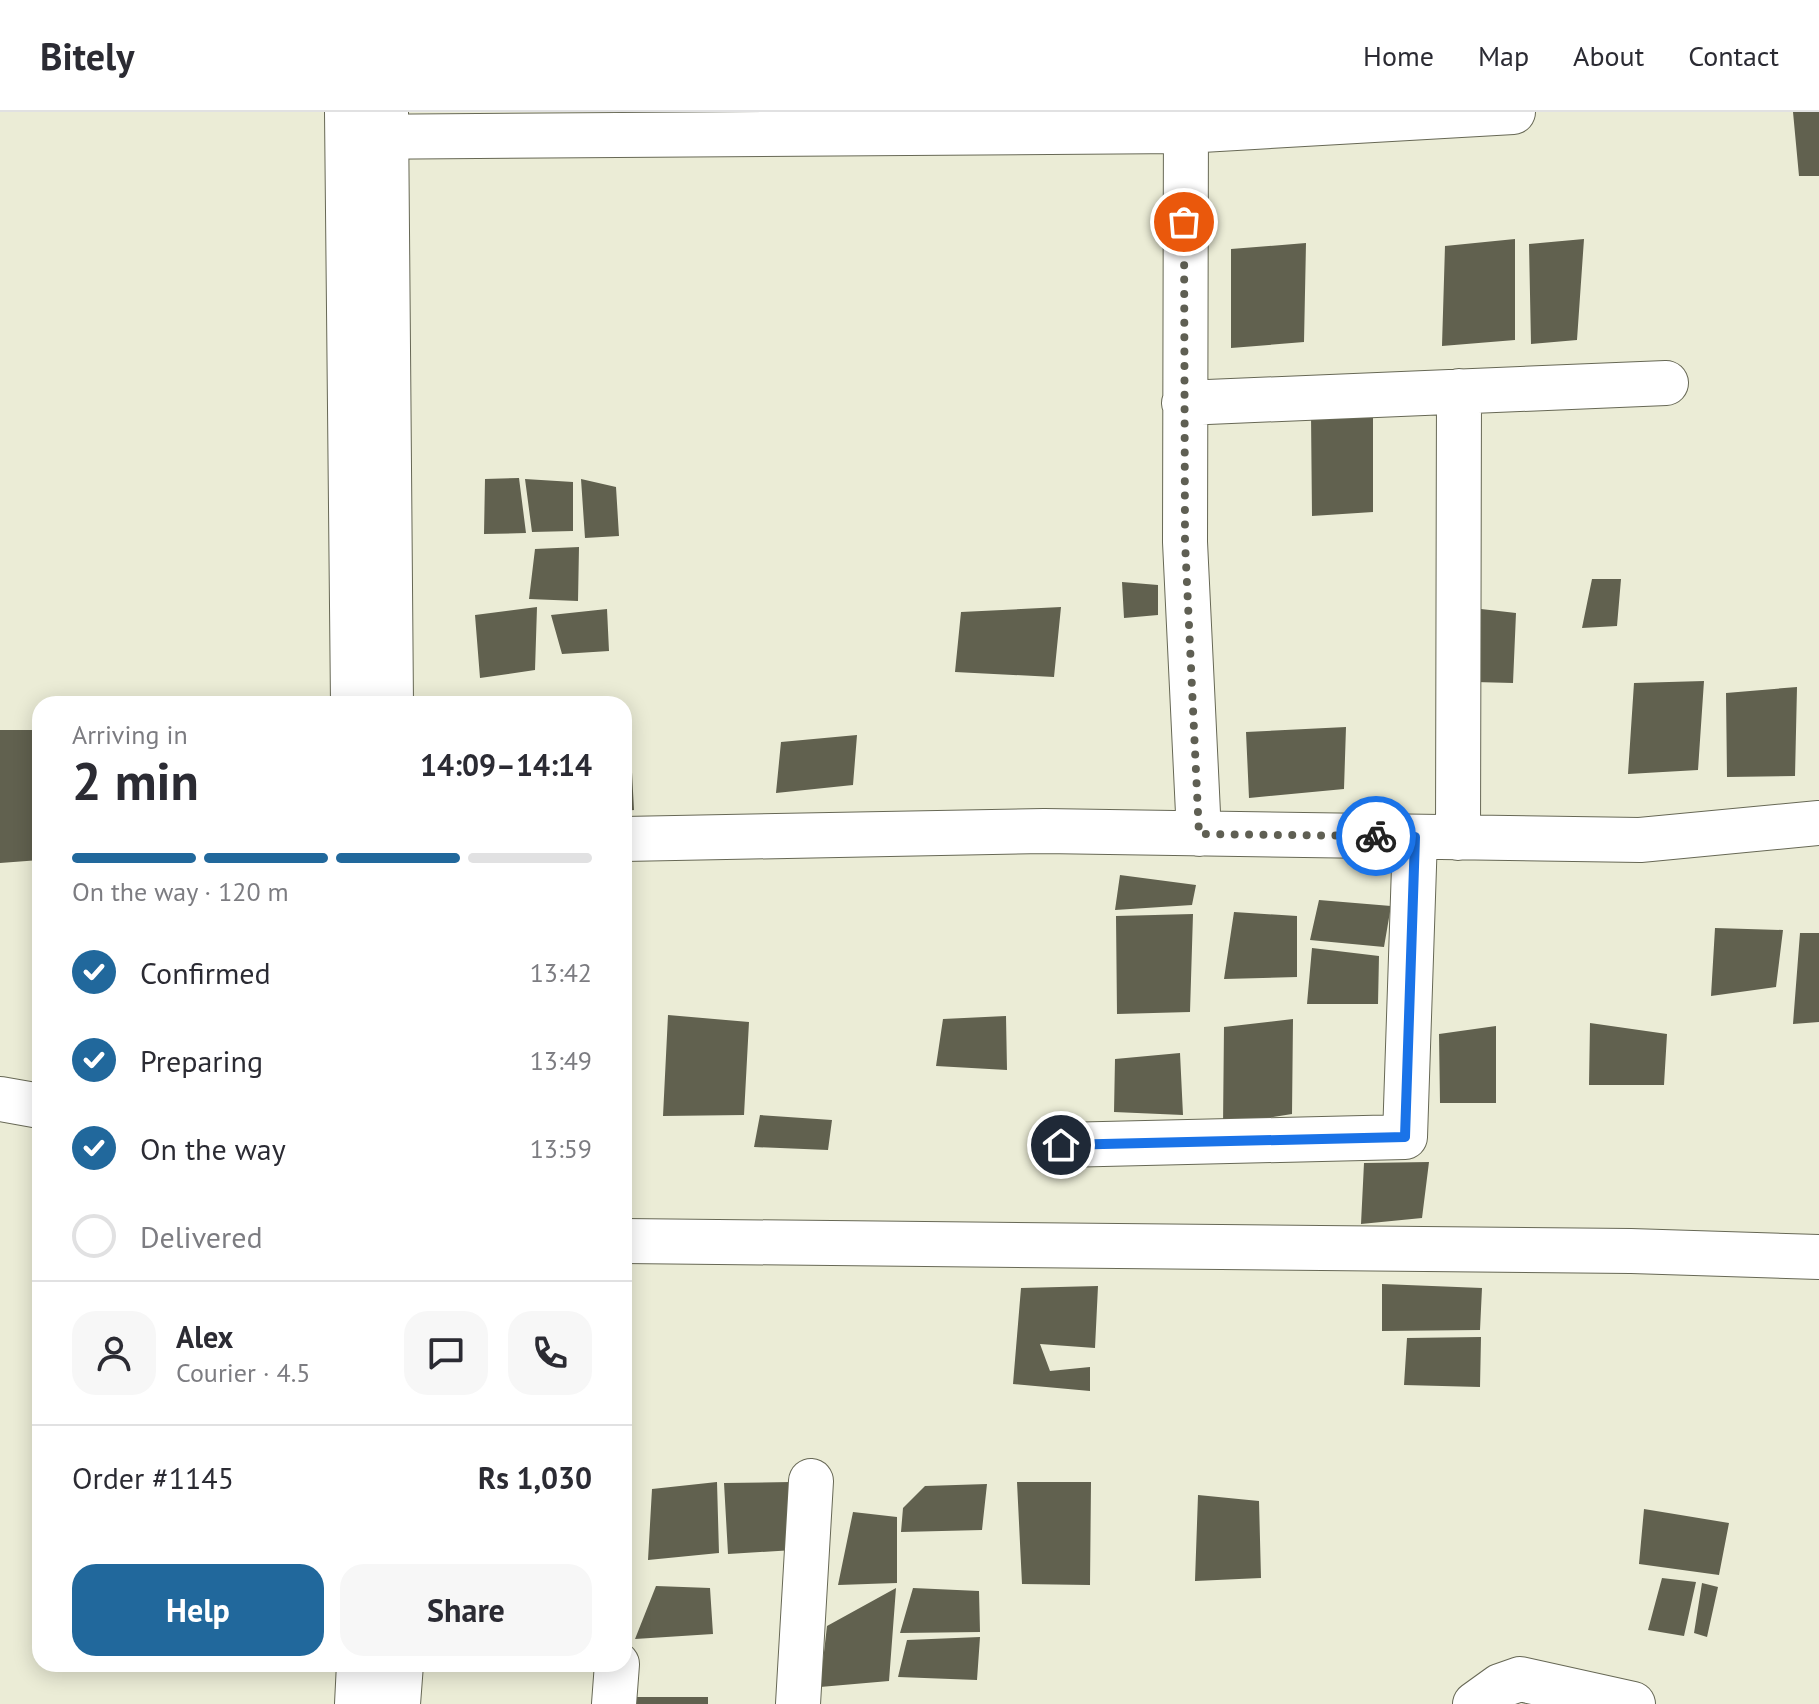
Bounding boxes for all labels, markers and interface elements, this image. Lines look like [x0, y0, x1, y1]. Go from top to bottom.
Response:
text: Bitely [40, 31, 134, 80]
text: Home [1363, 37, 1434, 74]
text: Map [1478, 37, 1529, 74]
text: About [1573, 37, 1644, 74]
text: Contact [1688, 37, 1779, 74]
pin [1150, 188, 1218, 256]
icon: bag [1162, 200, 1206, 244]
text: Arriving in [72, 718, 188, 751]
text: 14:09–14:14 [420, 745, 592, 784]
text: 2 min [72, 747, 199, 814]
courier [1336, 796, 1416, 876]
icon: bike [1354, 814, 1398, 858]
text: On the way · 120 m [72, 875, 289, 908]
icon: check [72, 950, 116, 994]
text: Confirmed [140, 953, 271, 992]
text: 13:42 [530, 956, 592, 989]
icon: check [72, 1038, 116, 1082]
text: Preparing [140, 1041, 263, 1080]
text: 13:49 [530, 1044, 592, 1077]
pin [1027, 1111, 1095, 1179]
icon: home [1039, 1123, 1083, 1167]
icon: check [72, 1126, 116, 1170]
text: On the way [140, 1129, 286, 1168]
text: 13:59 [530, 1132, 592, 1165]
text: Delivered [140, 1217, 263, 1256]
button: person [72, 1311, 156, 1395]
button: chat [404, 1311, 488, 1395]
button: phone [508, 1311, 592, 1395]
text: Alex [176, 1317, 233, 1356]
text: Courier · 4.5 [176, 1356, 310, 1389]
text: Order #1145 [72, 1458, 234, 1497]
text: Rs 1,030 [478, 1458, 592, 1497]
button: Help [72, 1564, 324, 1656]
button: Share [340, 1564, 592, 1656]

